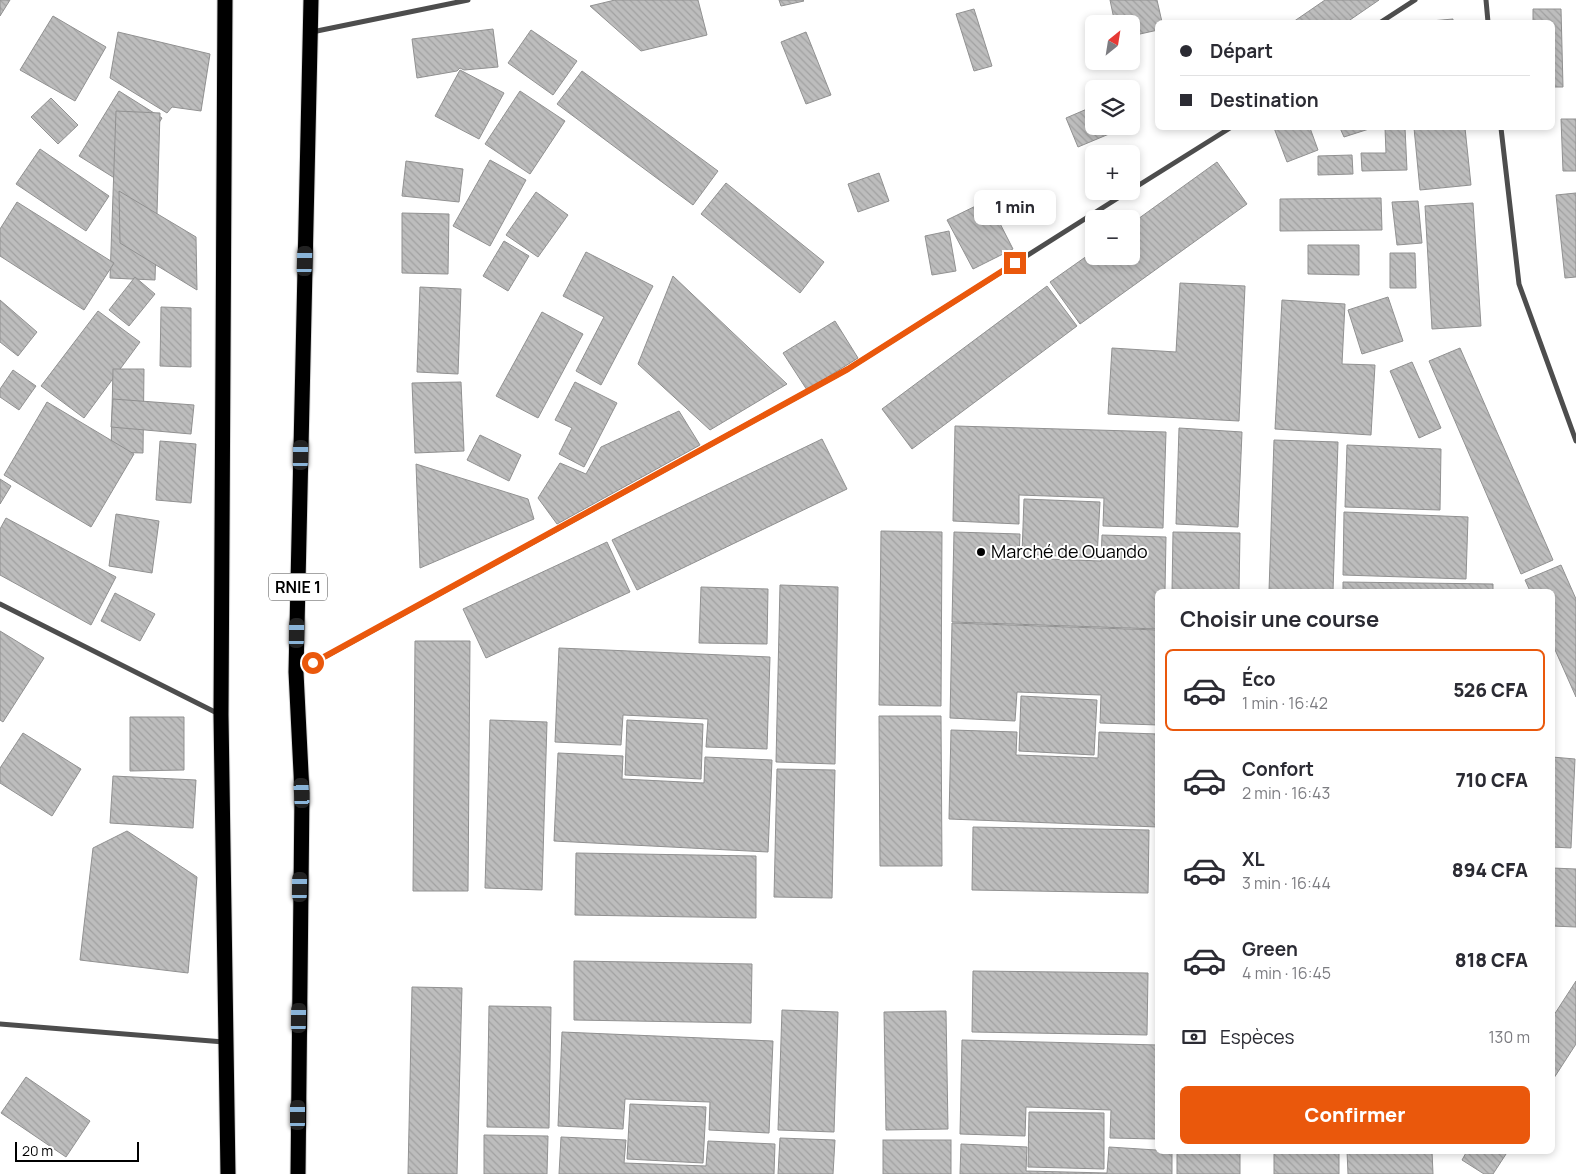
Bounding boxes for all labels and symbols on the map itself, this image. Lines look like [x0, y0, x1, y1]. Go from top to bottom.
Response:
north arrow [1085, 15, 1140, 70]
callout: 1 min [974, 190, 1056, 226]
car [296, 246, 313, 276]
route end [1004, 252, 1026, 274]
car [293, 440, 308, 470]
place label: Marché de Ouando [991, 539, 1148, 563]
marker: Marché de Ouando [975, 546, 987, 558]
road number: RNIE 1 [269, 574, 327, 600]
car [289, 618, 304, 648]
route start [302, 652, 324, 674]
car [293, 778, 310, 808]
car [292, 872, 307, 902]
car [291, 1003, 306, 1033]
car [290, 1100, 305, 1130]
scale bar [15, 1139, 139, 1162]

